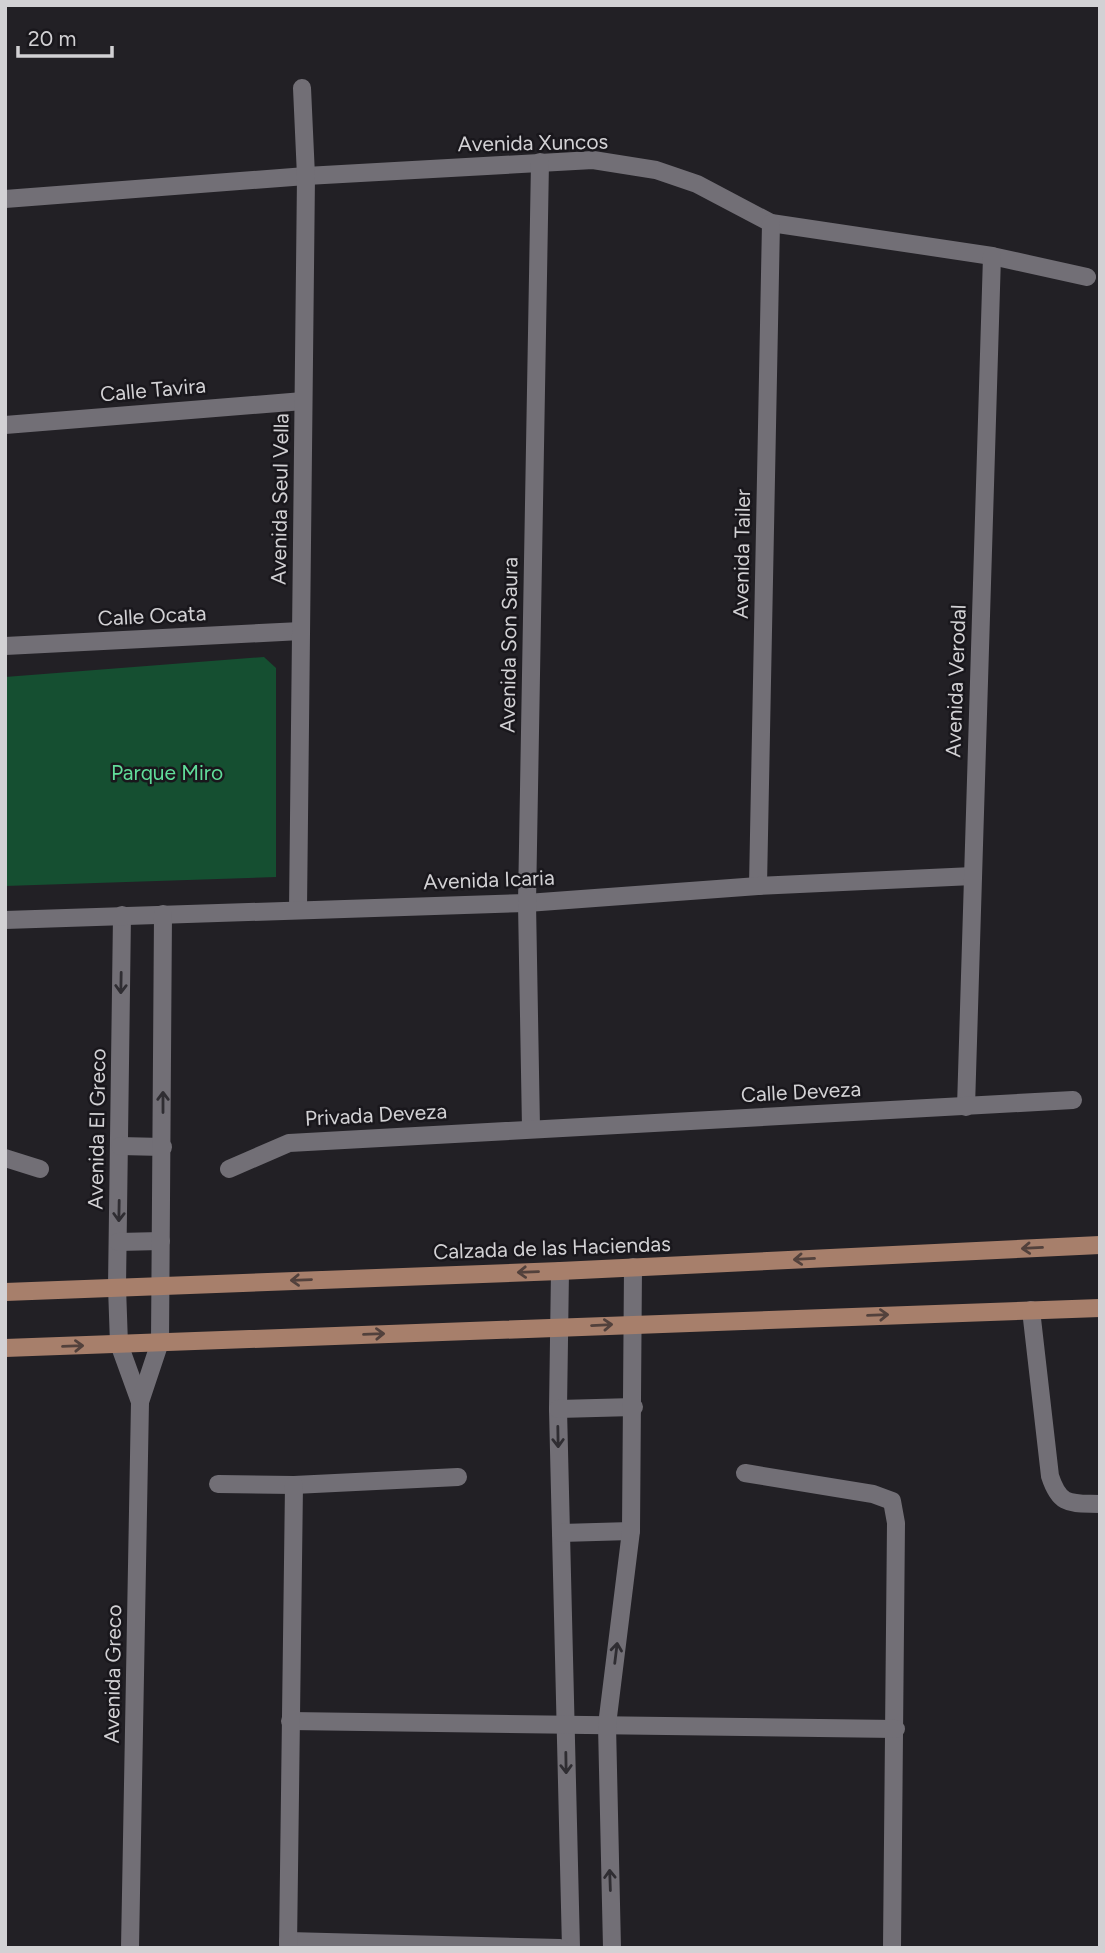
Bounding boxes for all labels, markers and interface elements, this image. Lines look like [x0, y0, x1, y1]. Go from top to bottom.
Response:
scale bar [18, 14, 112, 58]
text: 20 m [28, 26, 76, 51]
street label: Avenida Xuncos [458, 129, 608, 156]
street label: Calle Tavira [99, 372, 207, 407]
street label: Avenida Seul Vella [266, 413, 293, 585]
street label: Avenida Tailer [728, 489, 755, 619]
street label: Avenida Son Saura [494, 557, 523, 733]
street label: Calle Ocata [97, 600, 207, 631]
street label: Avenida Verodal [940, 604, 971, 758]
park label: Parque Miro [111, 760, 223, 785]
street label: Avenida Icaria [423, 865, 555, 894]
one-way arrow [114, 971, 128, 994]
street label: Avenida El Greco [83, 1048, 110, 1210]
street label: Calle Deveza [740, 1076, 862, 1107]
one-way arrow [156, 1091, 170, 1114]
street label: Privada Deveza [304, 1098, 448, 1131]
one-way arrow [112, 1199, 126, 1222]
street label: Calzada de las Haciendas [433, 1231, 671, 1264]
one-way arrow [1020, 1242, 1043, 1255]
one-way arrow [793, 1253, 816, 1266]
one-way arrow [517, 1266, 540, 1279]
one-way arrow [290, 1274, 313, 1287]
one-way arrow [866, 1308, 889, 1321]
one-way arrow [590, 1318, 613, 1331]
one-way arrow [362, 1327, 385, 1340]
one-way arrow [62, 1339, 85, 1352]
one-way arrow [552, 1426, 565, 1449]
street label: Avenida Greco [99, 1604, 126, 1744]
one-way arrow [609, 1642, 622, 1664]
one-way arrow [560, 1751, 573, 1774]
one-way arrow [603, 1868, 617, 1891]

